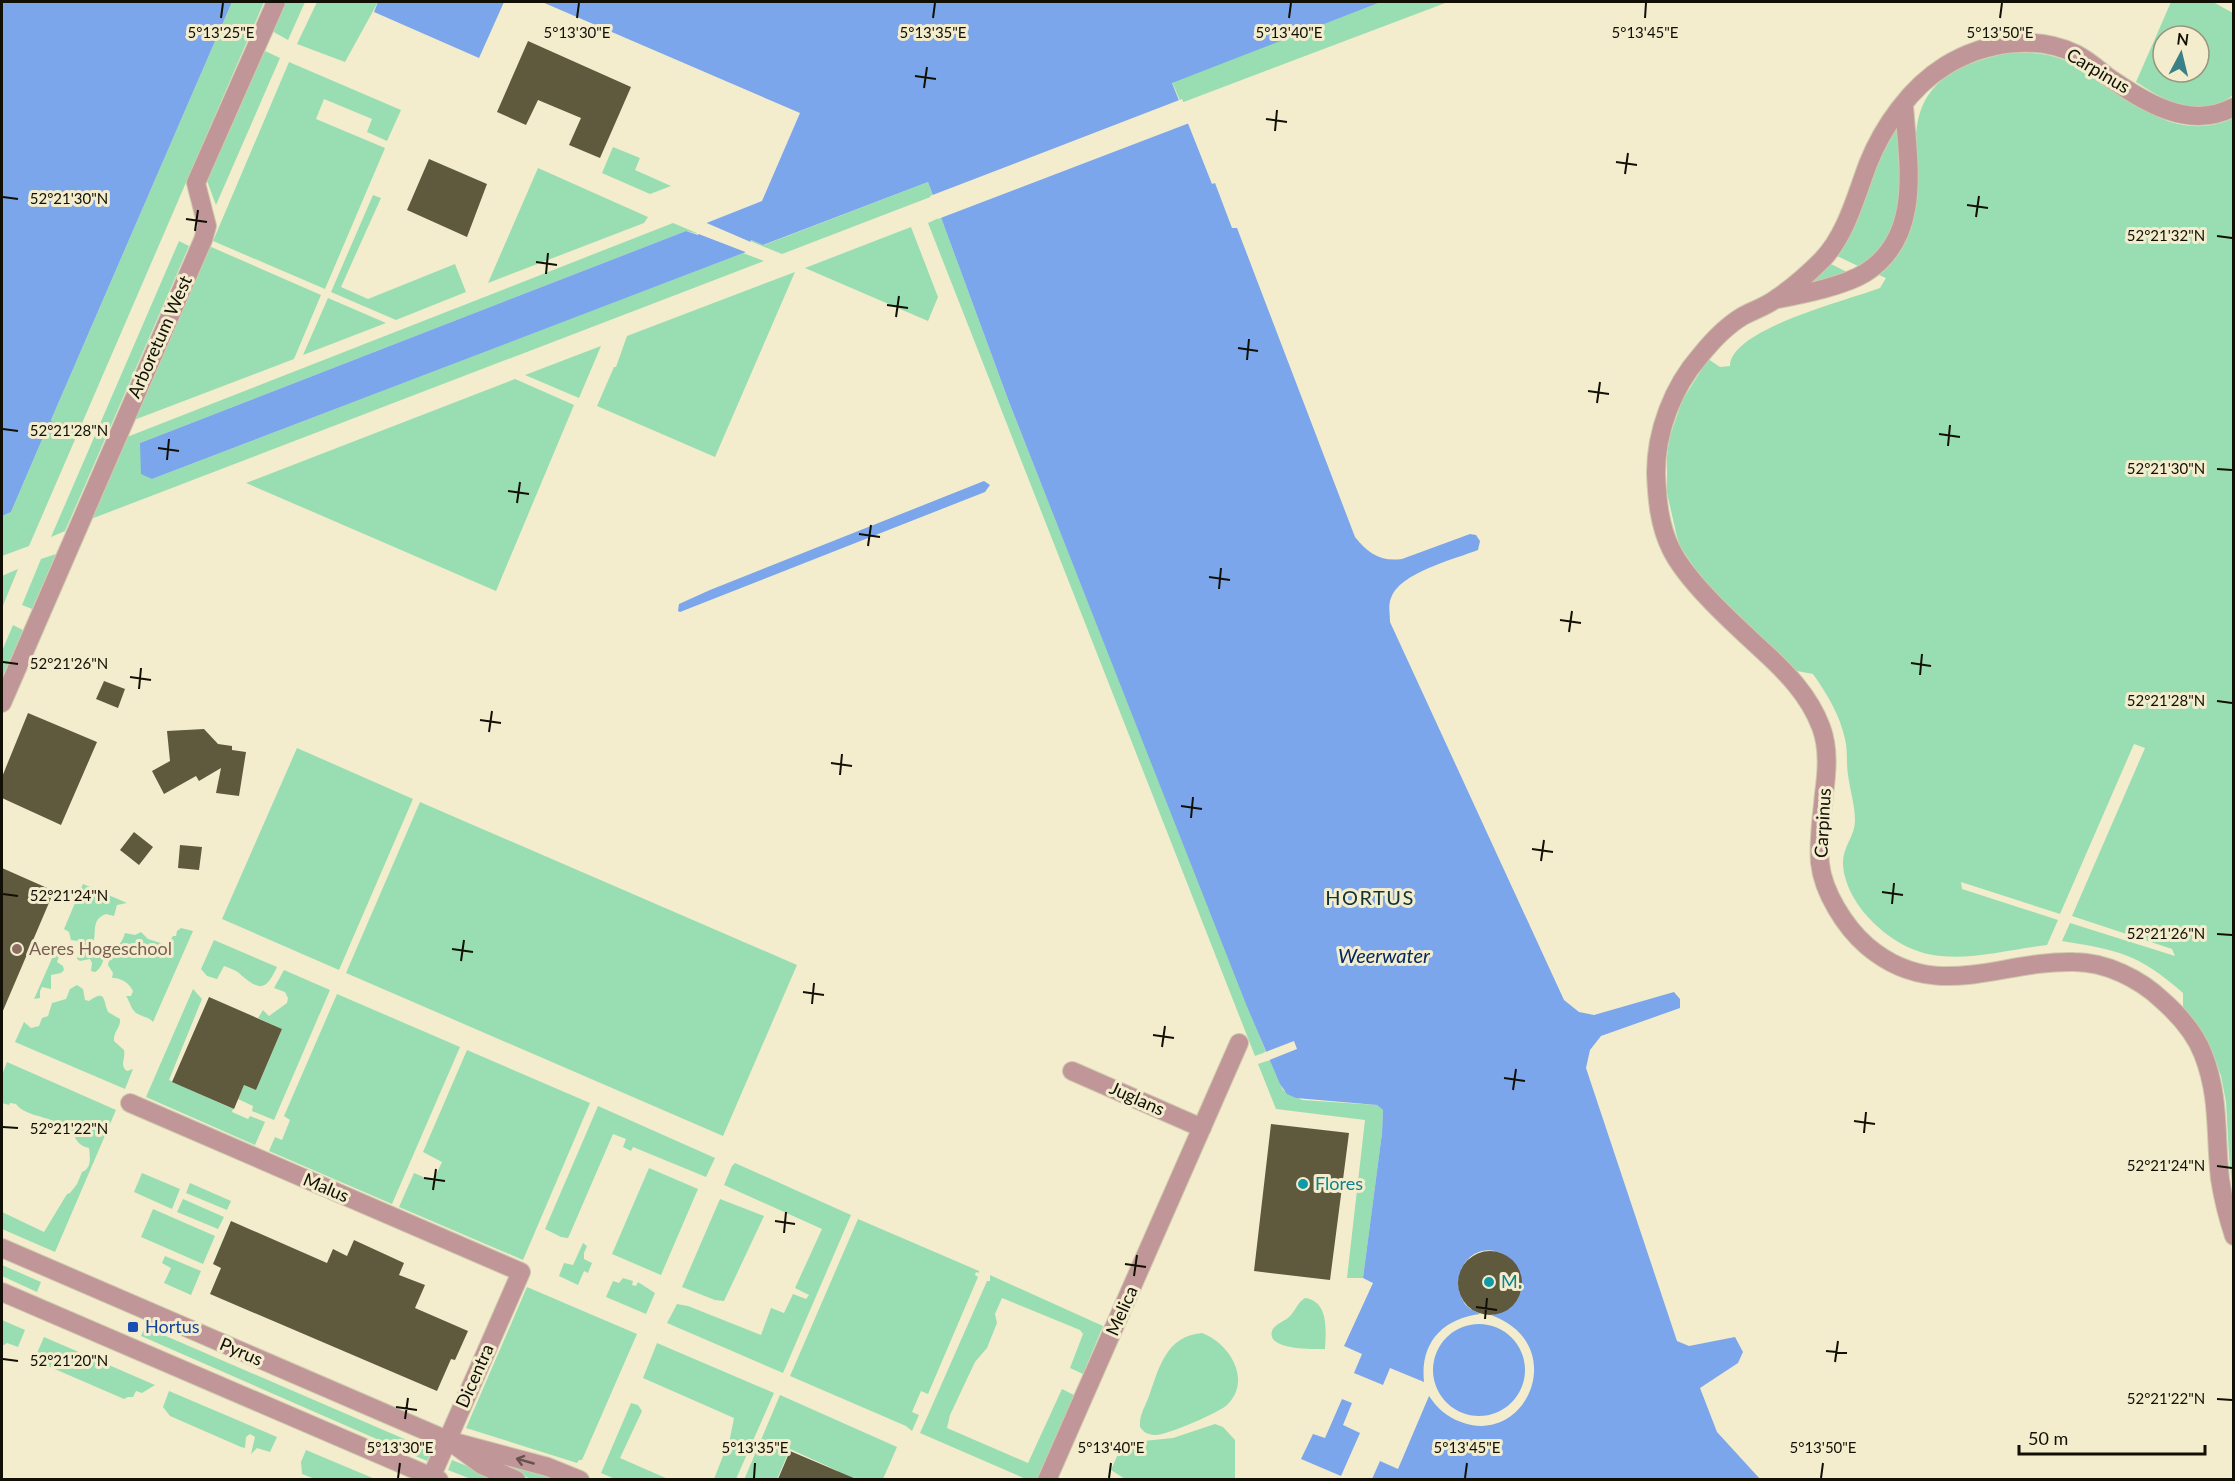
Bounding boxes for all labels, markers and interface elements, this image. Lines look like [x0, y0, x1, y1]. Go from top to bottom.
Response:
text: 5°13'25"E [188, 23, 255, 41]
text: 5°13'30"E [544, 23, 611, 41]
text: 5°13'35"E [900, 23, 967, 41]
text: 5°13'40"E [1256, 23, 1323, 41]
text: 5°13'45"E [1612, 23, 1679, 41]
text: 5°13'50"E [1967, 23, 2034, 41]
north arrow [2151, 24, 2211, 84]
text: N [2176, 28, 2190, 49]
street label: Carpinus [2063, 43, 2134, 98]
text: 52°21'30"N [30, 189, 108, 207]
text: 52°21'32"N [2127, 226, 2205, 244]
street label: Arboretum West [122, 271, 196, 401]
text: 52°21'28"N [30, 421, 108, 439]
text: 52°21'30"N [2127, 459, 2205, 477]
text: 52°21'26"N [30, 654, 108, 672]
text: 52°21'28"N [2127, 691, 2205, 709]
street label: Carpinus [1809, 787, 1835, 858]
district label: HORTUS [1325, 885, 1415, 909]
text: 52°21'24"N [30, 886, 108, 904]
text: 52°21'26"N [2127, 924, 2205, 942]
place label: Aeres Hogeschool [29, 937, 172, 959]
marker: Aeres Hogeschool [10, 942, 24, 956]
water label: Weerwater [1338, 943, 1431, 967]
street label: Juglans [1107, 1076, 1168, 1120]
text: 52°21'22"N [30, 1119, 108, 1137]
text: 52°21'24"N [2127, 1156, 2205, 1174]
street label: Malus [300, 1168, 353, 1207]
place label: Flores [1315, 1172, 1363, 1194]
marker: Flores [1296, 1177, 1310, 1191]
place label: M. [1501, 1270, 1522, 1292]
marker: M. [1482, 1275, 1496, 1289]
street label: Melica [1100, 1282, 1142, 1339]
place label: Hortus [145, 1315, 200, 1337]
marker: Hortus [126, 1320, 140, 1334]
street label: Pyrus [217, 1332, 266, 1370]
street label: Dicentra [450, 1340, 498, 1411]
text: 52°21'20"N [30, 1351, 108, 1369]
text: 52°21'22"N [2127, 1389, 2205, 1407]
scale bar [2019, 1418, 2205, 1456]
text: 50 m [2028, 1427, 2068, 1449]
text: 5°13'30"E [367, 1438, 434, 1456]
text: 5°13'35"E [722, 1438, 789, 1456]
text: 5°13'40"E [1078, 1438, 1145, 1456]
text: 5°13'45"E [1434, 1438, 1501, 1456]
text: 5°13'50"E [1790, 1438, 1857, 1456]
one-way arrow [516, 1455, 535, 1466]

